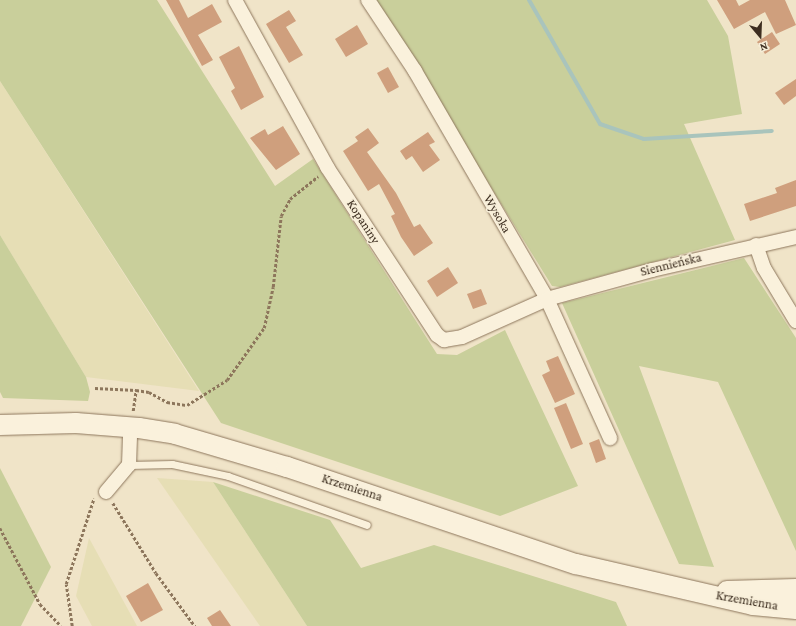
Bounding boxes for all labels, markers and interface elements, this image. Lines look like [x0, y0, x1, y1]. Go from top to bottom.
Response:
north arrow [740, 16, 780, 56]
text: N [758, 40, 769, 54]
street label: Wysoka [480, 192, 514, 236]
street label: Kopaniny [343, 197, 383, 247]
street label: Siennieńska [639, 250, 703, 280]
street label: Krzemienna [320, 471, 384, 505]
street label: Krzemienna [715, 588, 779, 614]

